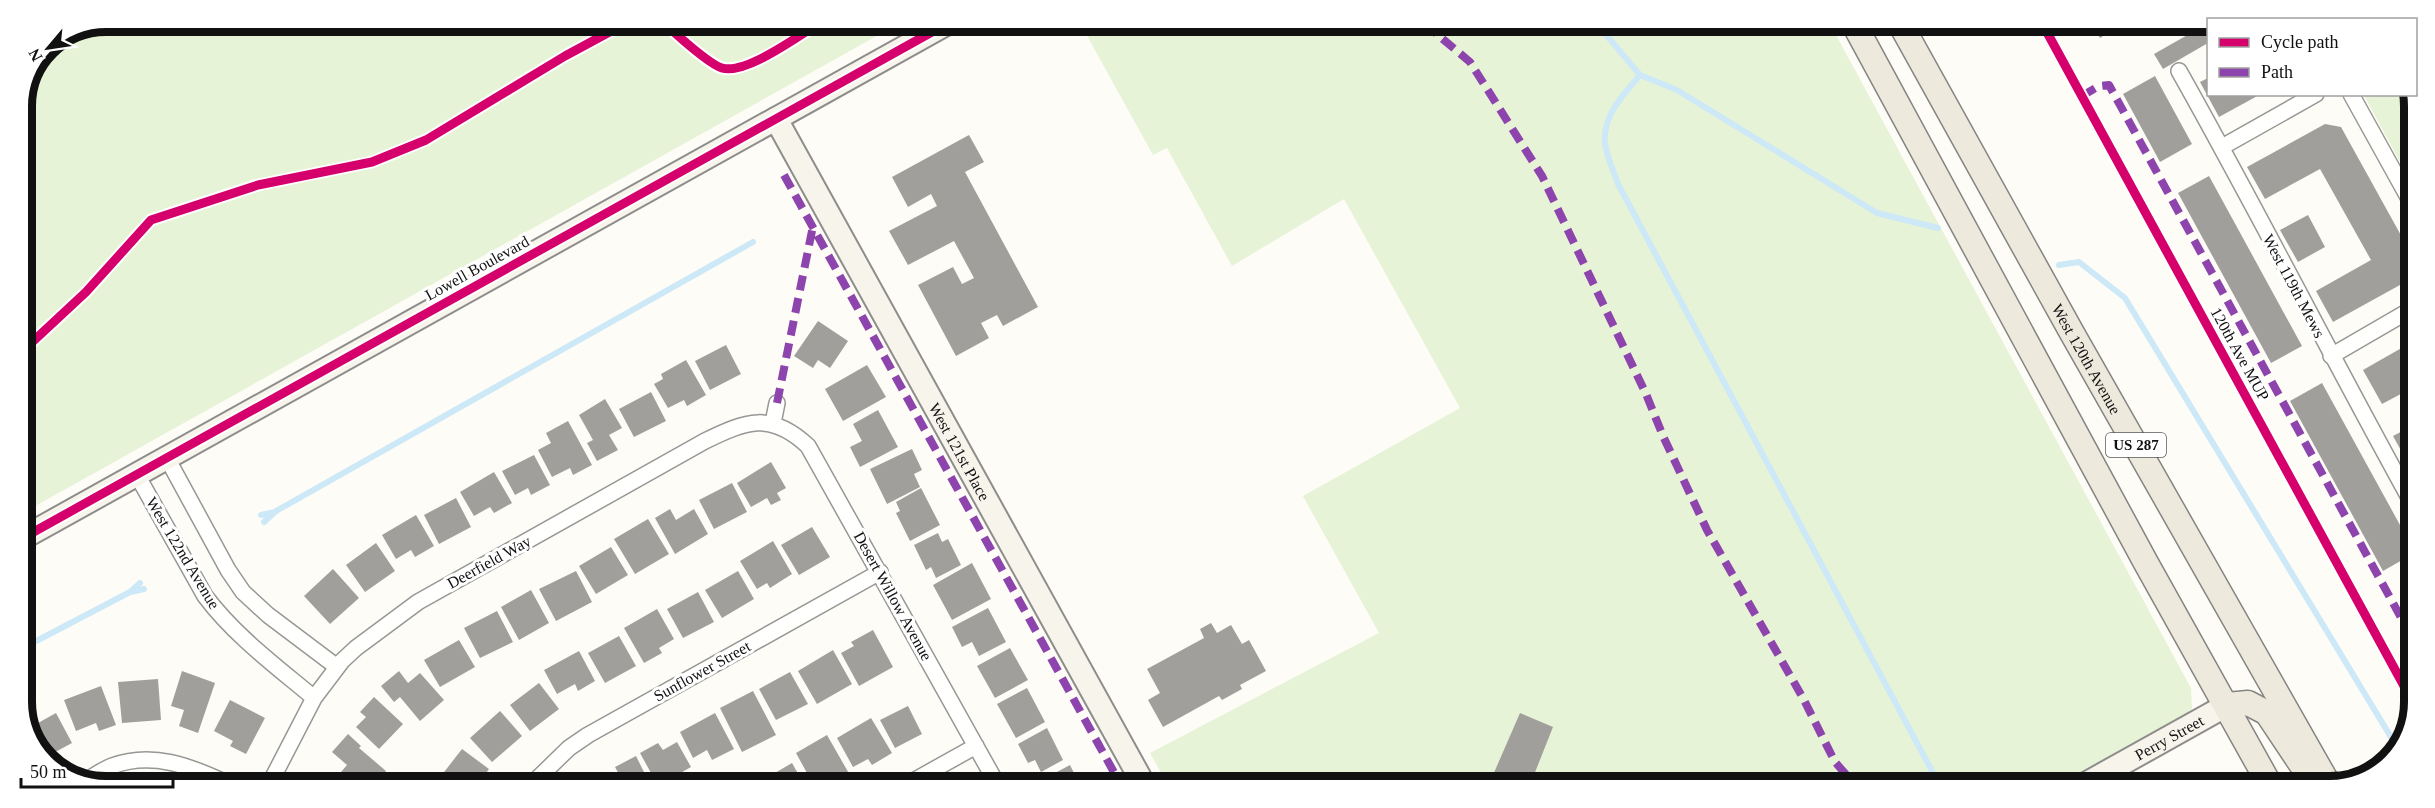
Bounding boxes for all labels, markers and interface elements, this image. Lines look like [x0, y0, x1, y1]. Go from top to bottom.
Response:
north arrow [18, 18, 78, 78]
legend [2207, 18, 2417, 96]
text: Cycle path [2261, 32, 2338, 52]
text: N [25, 45, 46, 64]
text: Path [2261, 62, 2293, 82]
street label: West 119th Mews [2260, 231, 2328, 341]
street label: Lowell Boulevard [422, 232, 532, 304]
street label: West 120th Avenue [2049, 301, 2125, 417]
street label: 120th Ave MUP [2207, 305, 2273, 404]
street label: West 121st Place [926, 400, 994, 503]
road number: US 287 [2106, 433, 2166, 457]
street label: West 122nd Avenue [143, 494, 223, 612]
street label: Desert Willow Avenue [851, 529, 935, 663]
street label: Deerfield Way [444, 532, 534, 593]
street label: Sunflower Street [651, 637, 754, 705]
street label: Perry Street [2132, 711, 2207, 763]
scale bar [21, 751, 172, 789]
text: 50 m [30, 762, 67, 782]

